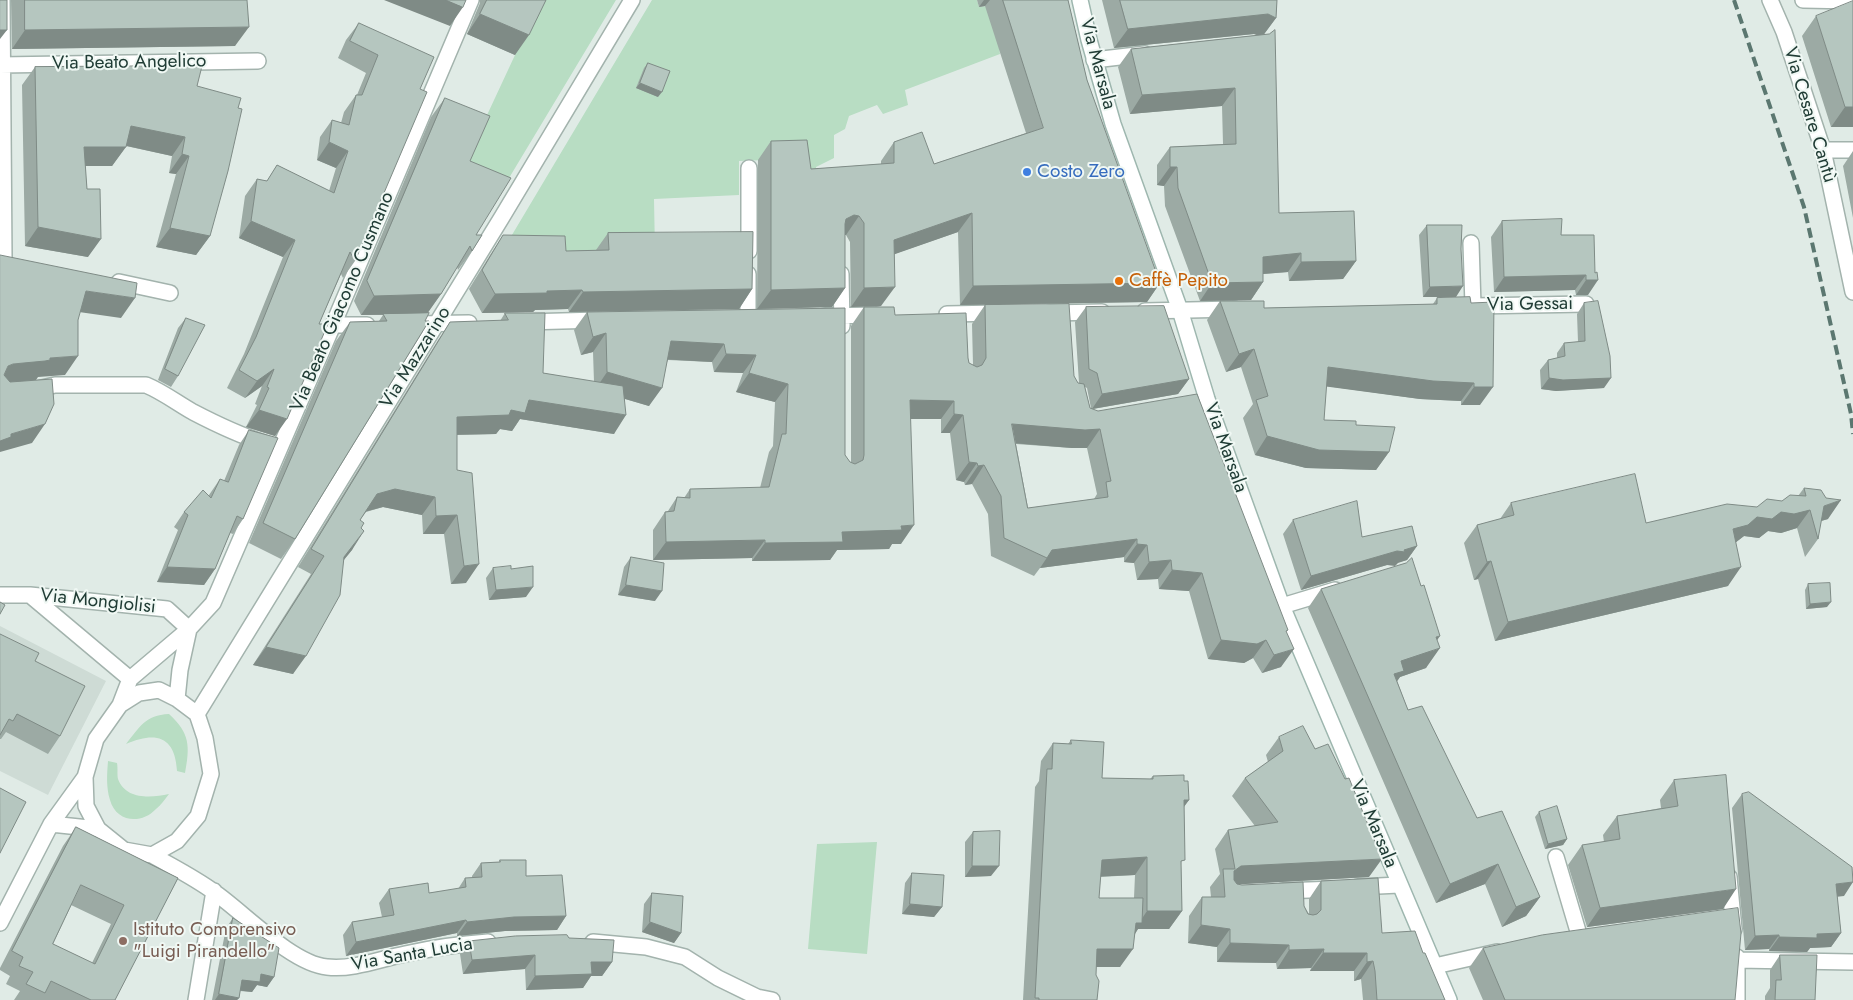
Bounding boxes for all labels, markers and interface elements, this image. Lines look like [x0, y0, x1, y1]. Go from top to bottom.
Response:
street label: Via Marsala [1074, 16, 1120, 112]
street label: Via Cesare Cantù [1778, 45, 1840, 185]
street label: Via Beato Angelico [52, 50, 206, 76]
place label: Costo Zero [1037, 161, 1125, 183]
marker: Costo Zero [1021, 166, 1033, 178]
street label: Via Beato Giacomo Cusmano [286, 189, 400, 415]
place label: Caffè Pepito [1129, 270, 1228, 292]
marker: Caffè Pepito [1113, 275, 1125, 287]
street label: Via Gessai [1487, 293, 1573, 317]
street label: Via Mazzarino [376, 303, 456, 413]
street label: Via Marsala [1198, 400, 1252, 496]
street label: Via Mongiolisi [39, 585, 157, 619]
street label: Via Marsala [1344, 776, 1402, 872]
place label: Istituto Comprensivo "Luigi Pirandello" [133, 919, 296, 963]
street label: Via Santa Lucia [350, 933, 474, 977]
marker: Istituto Comprensivo "Luigi Pirandello" [117, 935, 129, 947]

